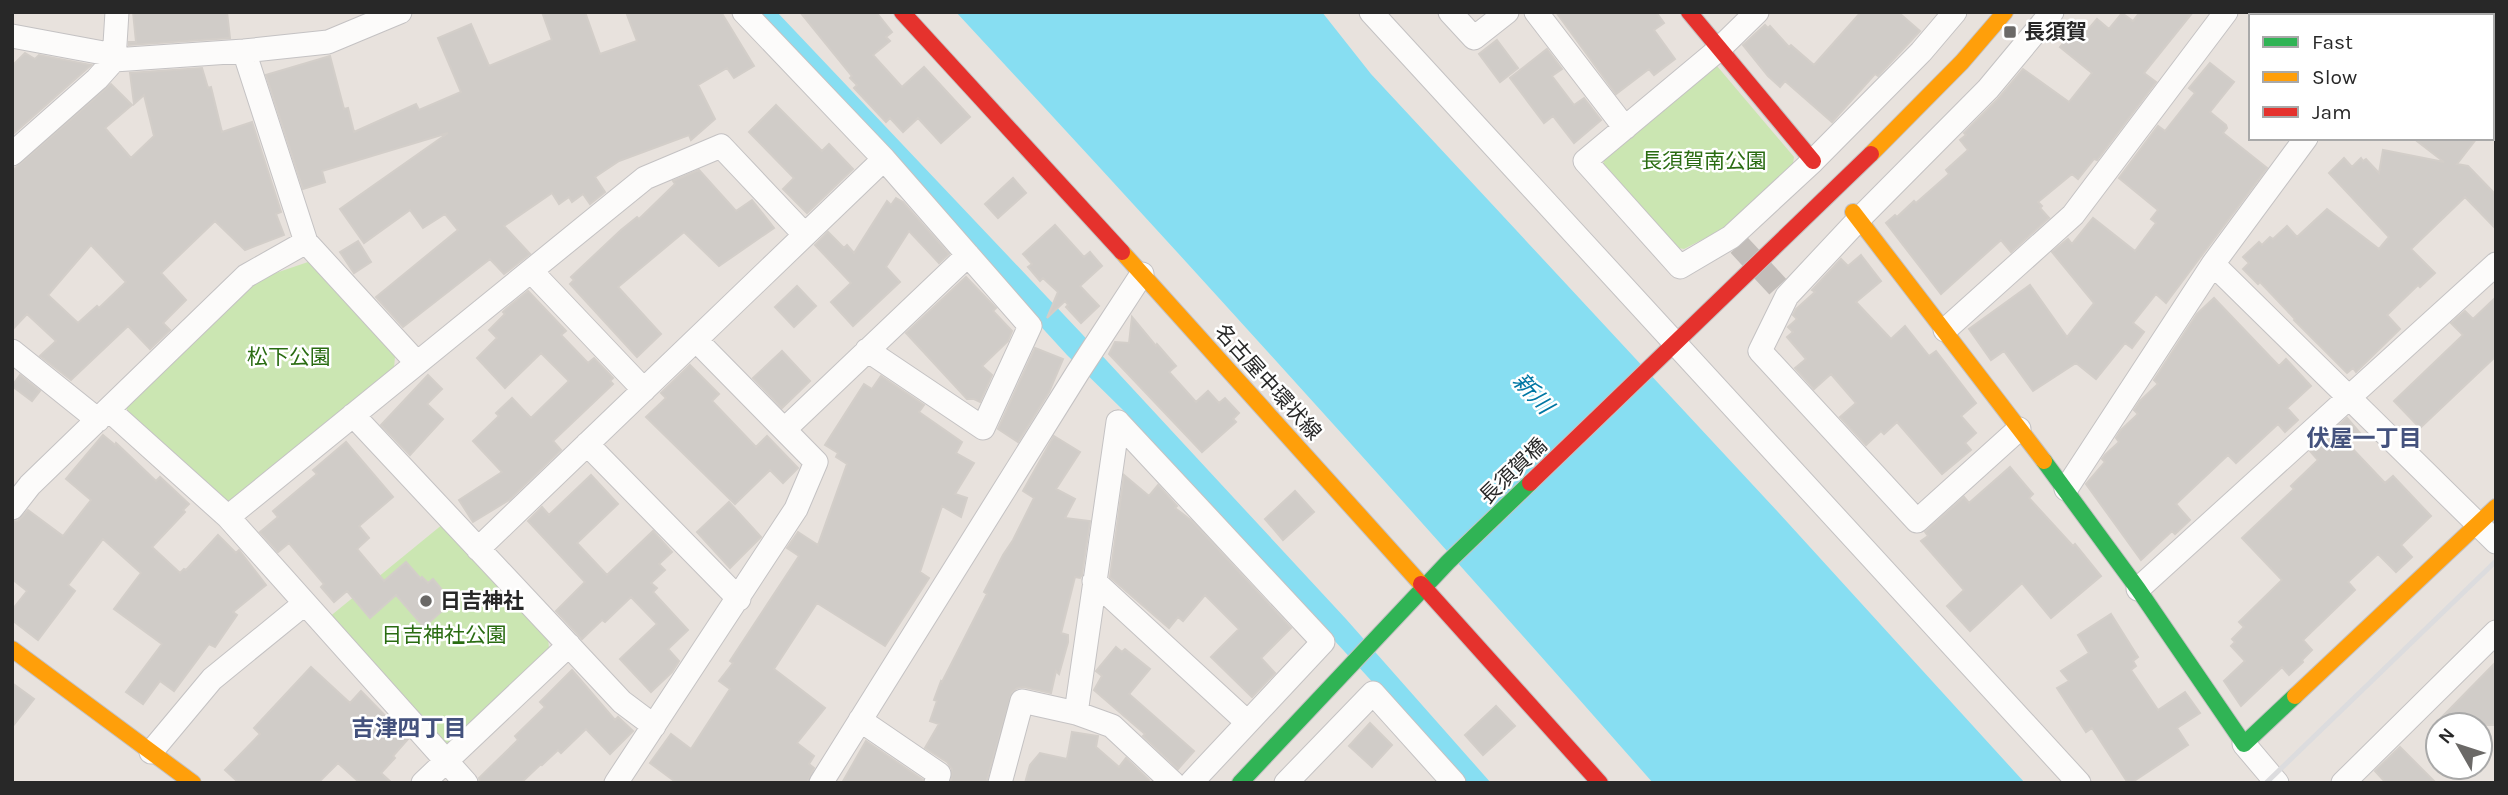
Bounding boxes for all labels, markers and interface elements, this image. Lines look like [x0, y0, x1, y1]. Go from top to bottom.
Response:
legend [2249, 14, 2494, 140]
place label: 長須賀 [2024, 20, 2087, 44]
marker: 長須賀 [2002, 24, 2018, 40]
text: Fast [2312, 30, 2353, 54]
text: Slow [2312, 65, 2357, 89]
text: Jam [2312, 100, 2352, 124]
park label: 長須賀南公園 [1641, 149, 1767, 173]
street label: 名古屋中環状線 [1210, 319, 1326, 445]
park label: 松下公園 [247, 345, 331, 369]
water label: 新川 [1507, 367, 1560, 422]
district label: 伏屋一丁目 [2307, 425, 2422, 452]
street label: 長須賀橋 [1474, 433, 1552, 509]
place label: 日吉神社 [440, 589, 524, 613]
marker: 日吉神社 [418, 593, 434, 609]
park label: 日吉神社公園 [381, 623, 507, 647]
north arrow [2424, 711, 2494, 781]
district label: 吉津四丁目 [352, 715, 467, 742]
text: N [2434, 724, 2459, 748]

